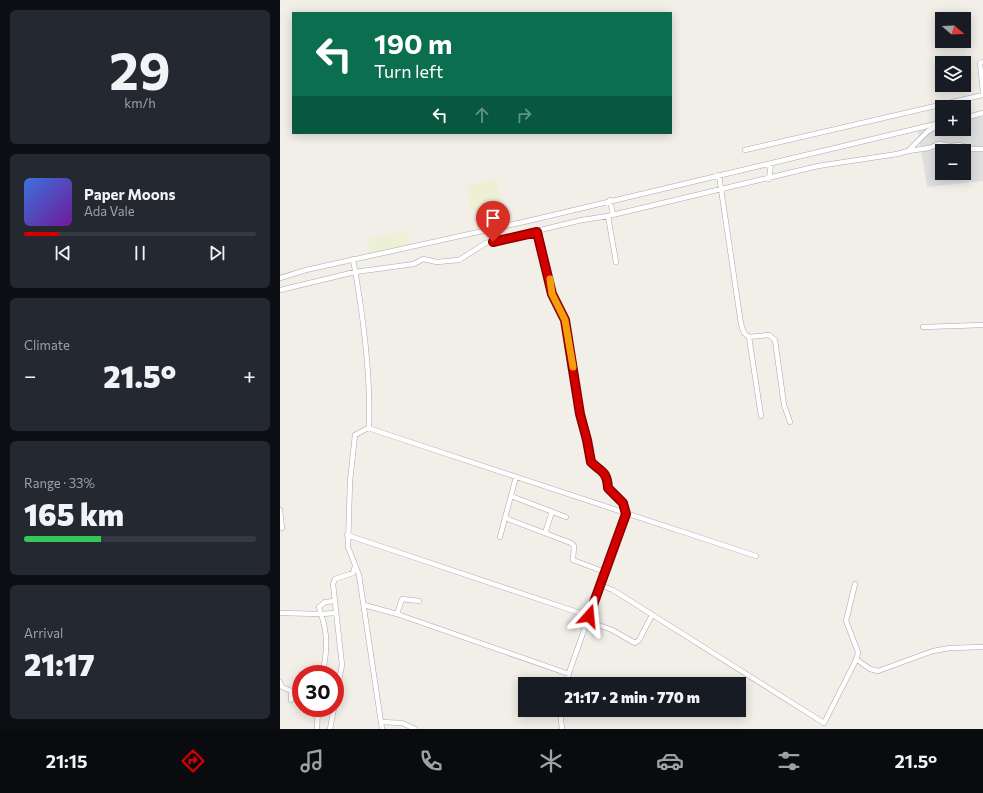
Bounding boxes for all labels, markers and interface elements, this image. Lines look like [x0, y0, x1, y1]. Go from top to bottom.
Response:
north arrow [935, 12, 971, 48]
map controls [935, 12, 971, 180]
text: 190 m [374, 26, 452, 60]
icon: left [308, 28, 360, 80]
text: 29 [109, 37, 171, 101]
button: layers [935, 56, 971, 92]
text: Turn left [374, 60, 443, 82]
text: km/h [124, 95, 156, 111]
button: + [935, 100, 971, 136]
icon: left [429, 104, 451, 126]
icon: ahead [471, 104, 493, 126]
icon: right [513, 104, 535, 126]
button: − [935, 144, 971, 180]
text: Paper Moons [84, 185, 175, 203]
pin [476, 201, 510, 242]
text: Ada Vale [84, 203, 135, 219]
icon: arrive [482, 207, 504, 229]
icon: previous [52, 242, 74, 264]
icon: pause [129, 242, 151, 264]
icon: next [206, 242, 228, 264]
text: Climate [24, 337, 70, 353]
text: 21.5° [103, 357, 176, 394]
text: − [24, 362, 37, 389]
text: + [243, 362, 256, 389]
text: Range · 33% [24, 475, 95, 491]
text: 165 km [24, 495, 124, 532]
position arrow [568, 595, 610, 637]
text: Arrival [24, 625, 63, 641]
text: 21:17 [24, 645, 95, 682]
speed limit sign: 30 [292, 665, 344, 717]
text: 21:17 · 2 min · 770 m [564, 688, 700, 706]
icon: directions [179, 747, 207, 775]
icon: music [298, 747, 326, 775]
icon: phone [417, 747, 445, 775]
icon: climate [537, 747, 565, 775]
icon: car [656, 747, 684, 775]
icon: filters [775, 747, 803, 775]
text: 21:15 [46, 750, 87, 772]
text: 21.5° [895, 750, 937, 772]

